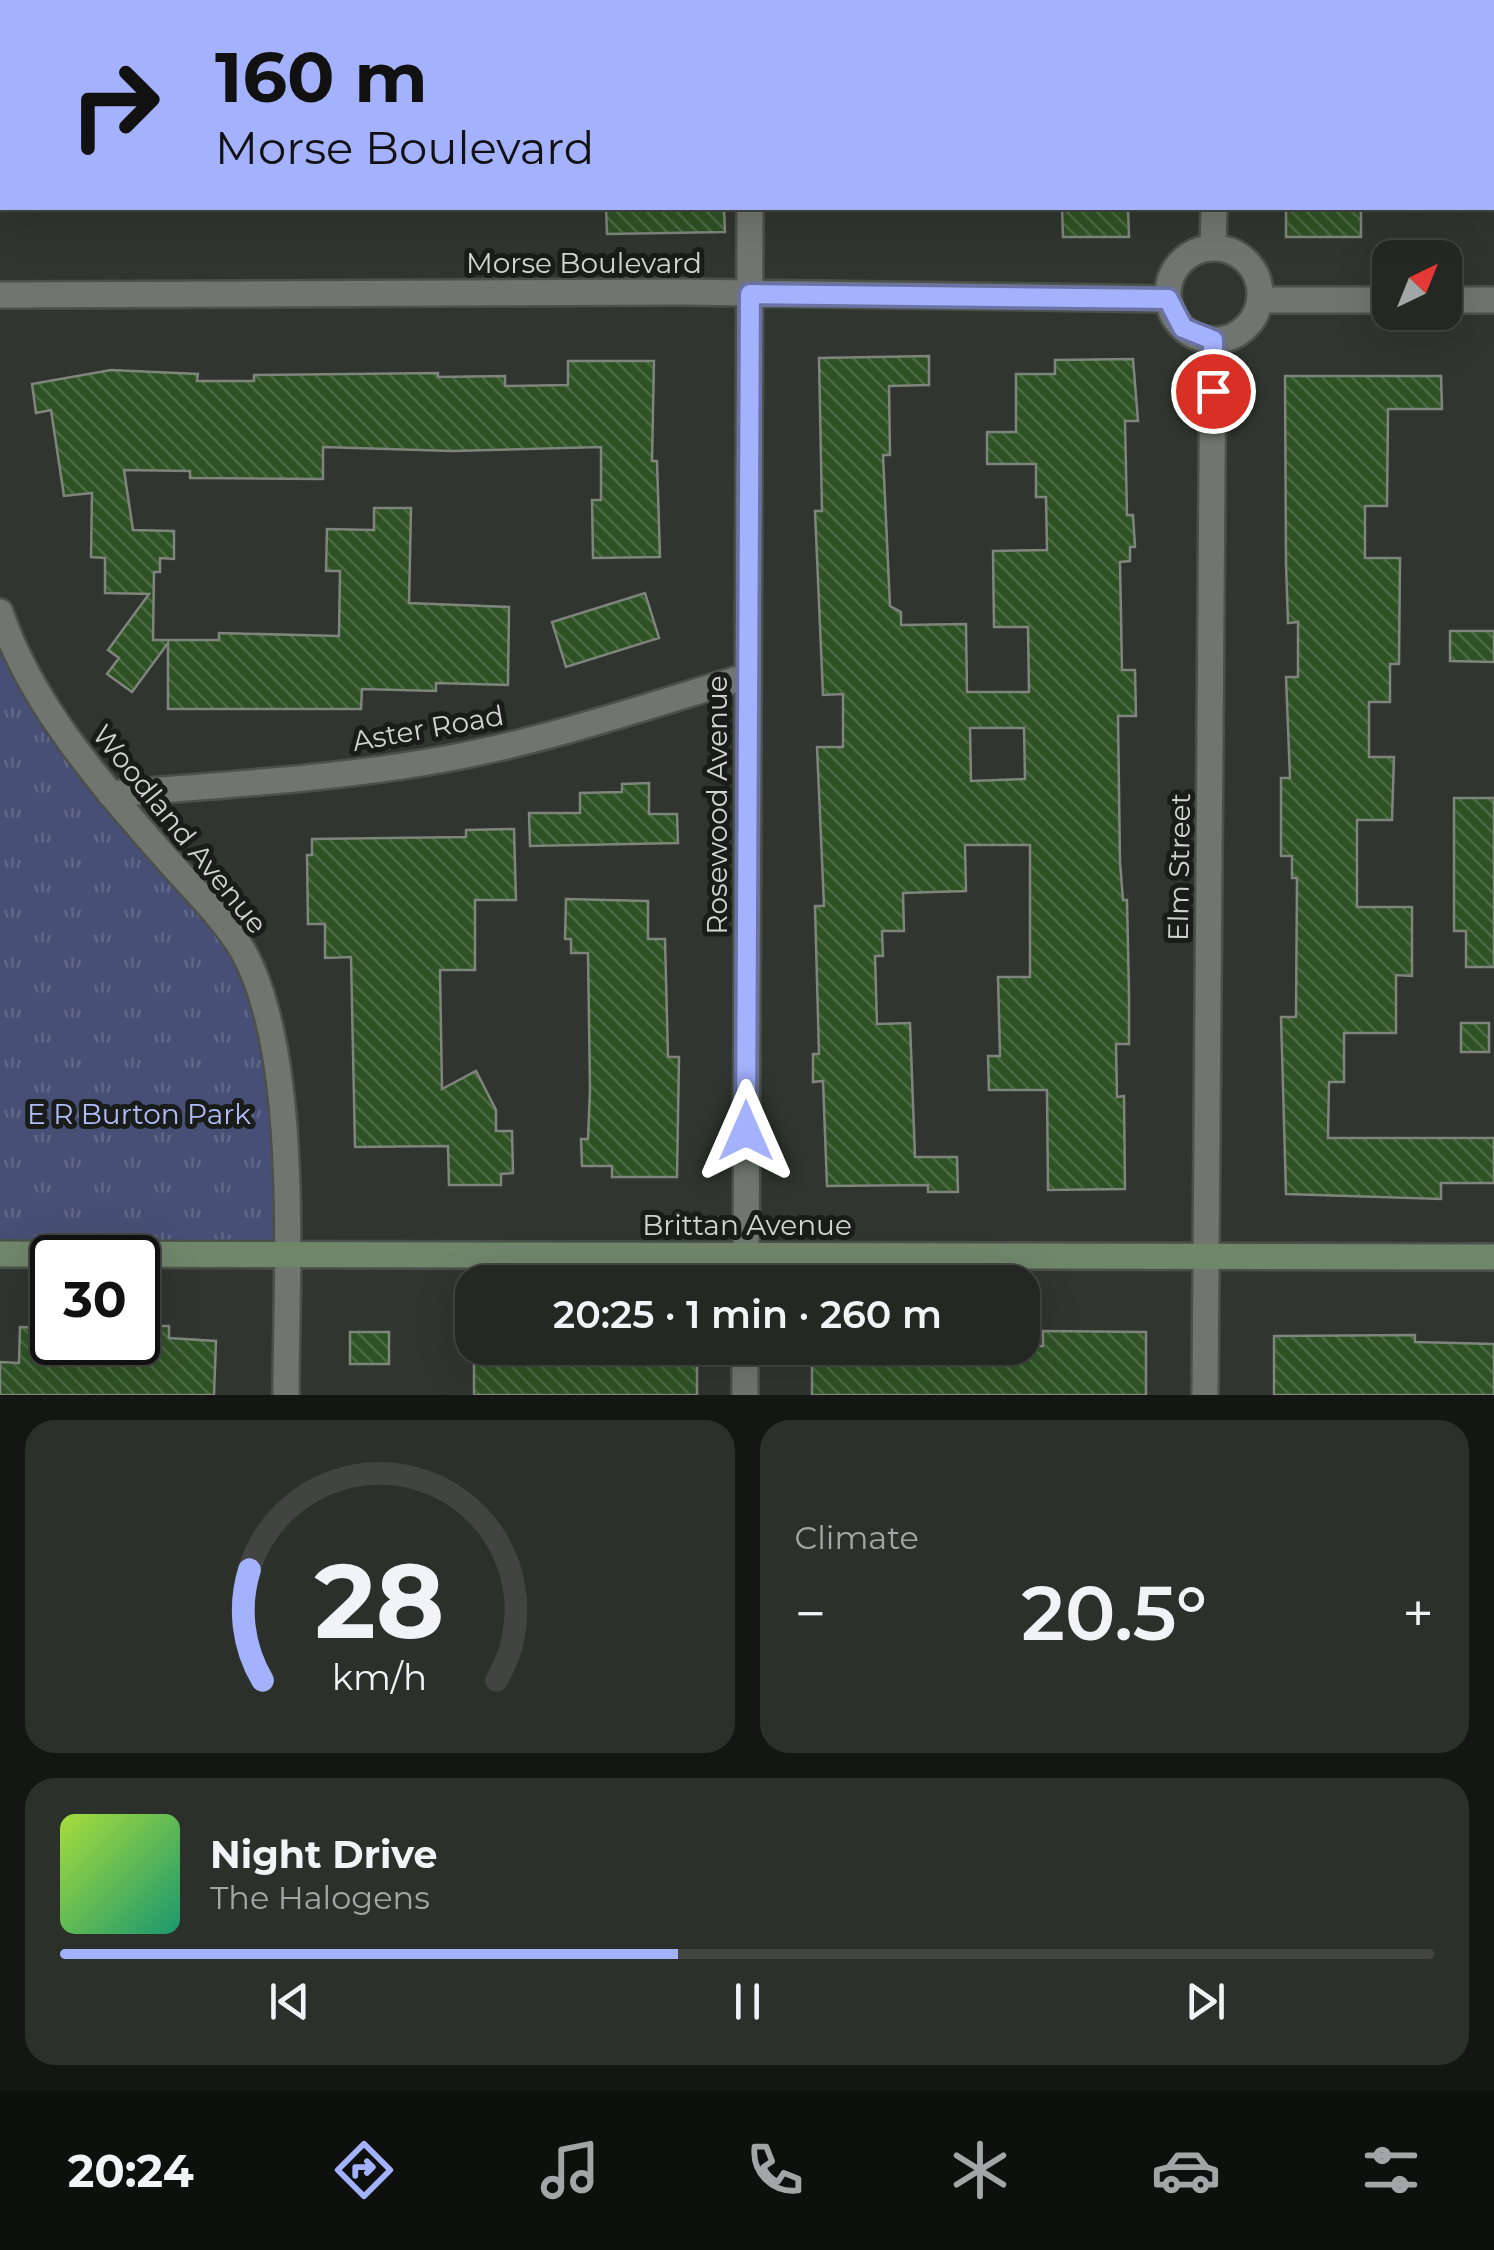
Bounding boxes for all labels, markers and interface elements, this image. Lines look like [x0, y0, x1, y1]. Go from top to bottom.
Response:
text: 160 m [215, 34, 428, 120]
icon: right [50, 40, 180, 170]
text: Morse Boulevard [215, 120, 594, 175]
north arrow [1372, 240, 1462, 330]
map controls [1372, 240, 1462, 330]
street label: Morse Boulevard [466, 246, 702, 280]
pin [1171, 349, 1256, 434]
icon: arrive [1186, 364, 1241, 419]
street label: Rosewood Avenue [700, 675, 734, 935]
street label: Aster Road [350, 698, 506, 758]
street label: Woodland Avenue [85, 718, 275, 940]
street label: Elm Street [1161, 793, 1197, 941]
position arrow [694, 1079, 798, 1183]
park label: E R Burton Park [27, 1097, 251, 1131]
street label: Brittan Avenue [642, 1208, 852, 1242]
speed limit sign: 30 [30, 1235, 160, 1365]
text: 20:25 · 1 min · 260 m [553, 1291, 942, 1338]
text: Climate [795, 1518, 919, 1557]
text: 28 [315, 1537, 445, 1664]
text: 20.5° [1021, 1567, 1207, 1659]
text: − [795, 1580, 826, 1647]
text: + [1402, 1580, 1434, 1647]
text: km/h [332, 1655, 427, 1699]
text: Night Drive [210, 1831, 437, 1878]
text: The Halogens [210, 1878, 430, 1917]
icon: previous [262, 1974, 317, 2029]
icon: pause [720, 1974, 775, 2029]
icon: next [1178, 1974, 1233, 2029]
icon: directions [329, 2135, 399, 2205]
icon: music [535, 2135, 605, 2205]
icon: phone [740, 2135, 810, 2205]
icon: climate [945, 2135, 1015, 2205]
icon: car [1151, 2135, 1221, 2205]
icon: filters [1356, 2135, 1426, 2205]
text: 20:24 [68, 2143, 194, 2198]

